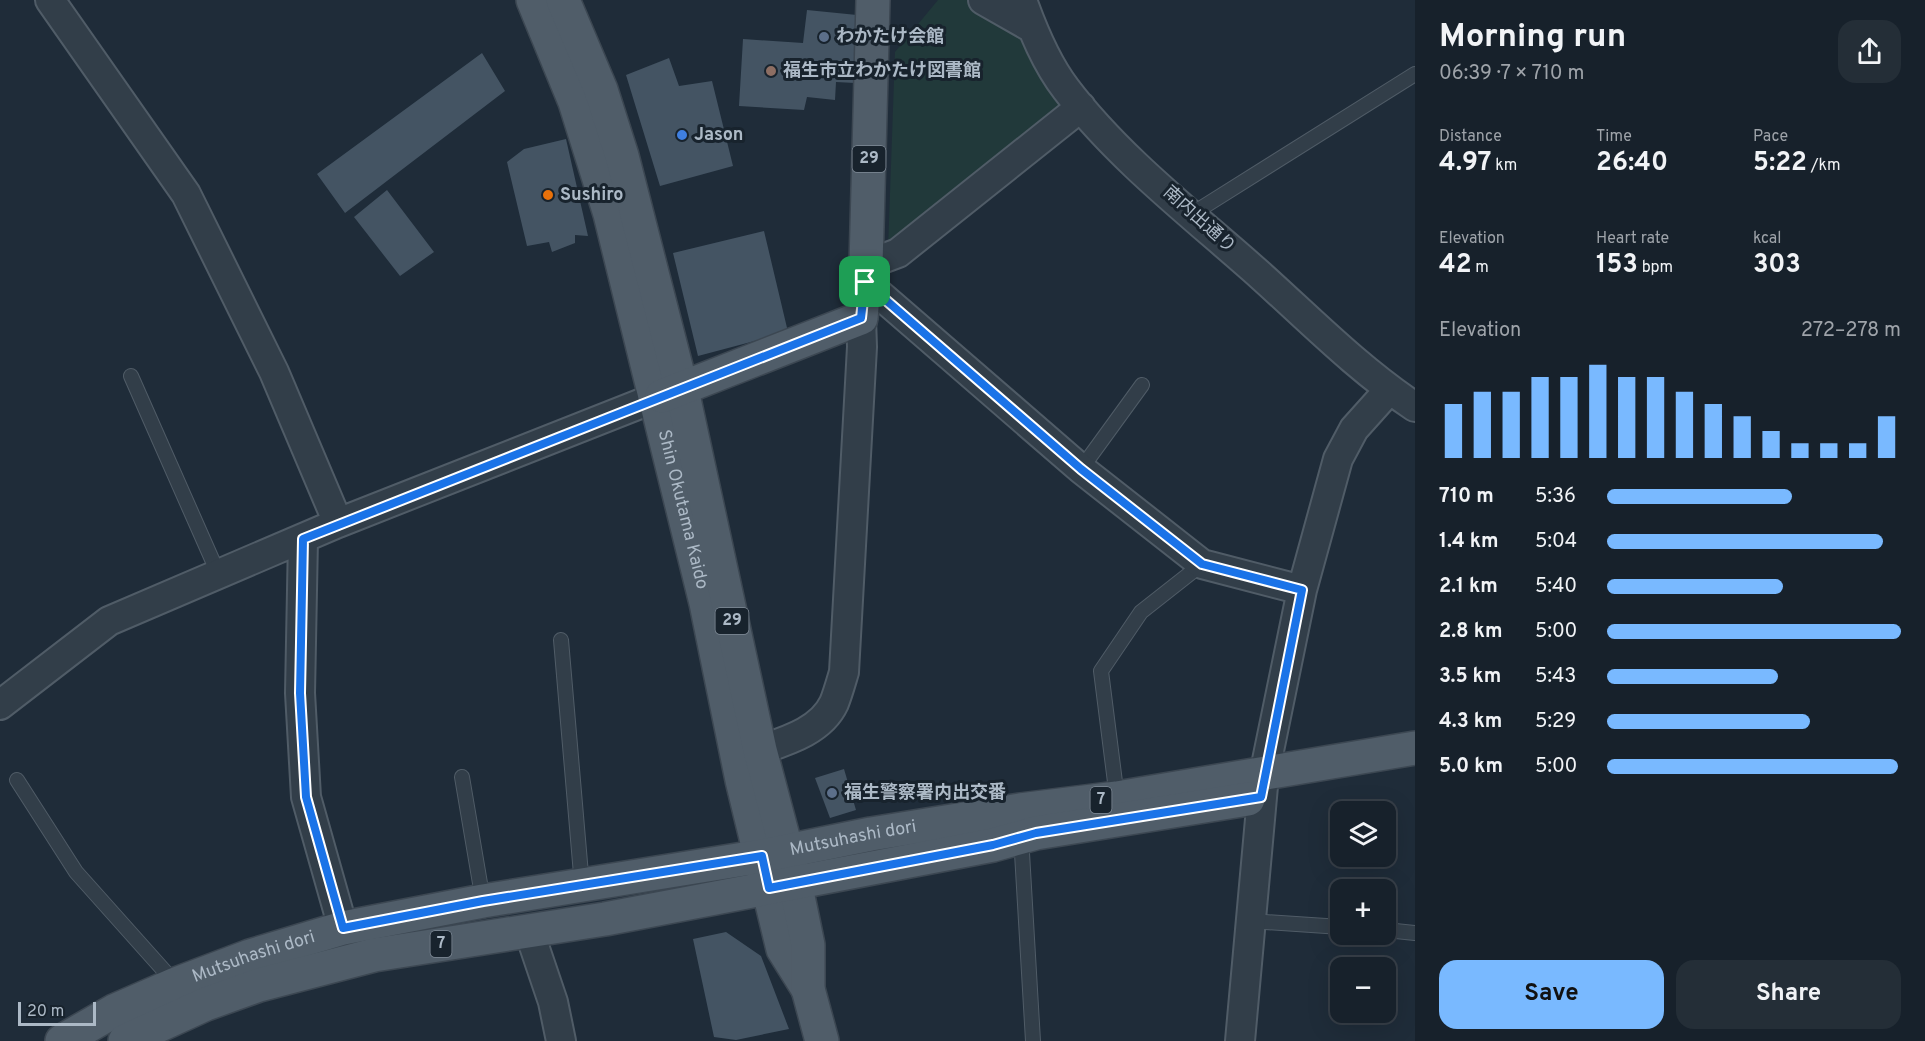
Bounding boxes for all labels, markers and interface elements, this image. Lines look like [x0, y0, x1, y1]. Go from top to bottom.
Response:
text: Morning run [1439, 17, 1626, 59]
button: share [1838, 20, 1901, 83]
place label: わかたけ会館 [836, 26, 944, 49]
marker: わかたけ会館 [817, 30, 831, 44]
place label: 福生市立わかたけ図書館 [783, 60, 981, 83]
text: 06:39 · 7 × 710 m [1439, 61, 1584, 87]
marker: 福生市立わかたけ図書館 [764, 64, 778, 78]
place label: Jason [694, 124, 743, 147]
text: Distance [1439, 127, 1502, 147]
text: Time [1596, 127, 1632, 147]
text: Pace [1753, 127, 1788, 147]
marker: Jason [675, 128, 689, 142]
road number: 29 [852, 146, 886, 172]
text: 4.97 [1439, 147, 1491, 180]
text: 26:40 [1596, 147, 1668, 180]
text: 5:22 [1753, 147, 1807, 180]
text: km [1491, 156, 1517, 176]
text: /km [1807, 156, 1841, 176]
street label: 南内出通り [1158, 181, 1240, 259]
place label: Sushiro [560, 184, 624, 207]
marker: Sushiro [541, 188, 555, 202]
text: Elevation [1439, 229, 1505, 249]
text: Heart rate [1596, 229, 1669, 249]
text: kcal [1753, 229, 1781, 249]
text: 42 [1439, 249, 1472, 282]
text: 153 [1596, 249, 1638, 282]
text: 303 [1753, 249, 1801, 282]
pin [839, 256, 890, 307]
text: m [1472, 258, 1489, 278]
text: bpm [1638, 258, 1673, 278]
icon: arrive [848, 265, 881, 298]
text: Elevation [1439, 318, 1521, 344]
text: 272–278 m [1801, 318, 1901, 344]
street label: Shin Okutama Kaido [652, 427, 714, 592]
text: 710 m [1439, 484, 1494, 510]
text: 5:36 [1535, 484, 1576, 510]
text: 1.4 km [1439, 529, 1499, 555]
text: 5:04 [1535, 529, 1577, 555]
text: 2.1 km [1439, 574, 1498, 600]
text: 5:40 [1535, 574, 1577, 600]
road number: 29 [716, 608, 748, 634]
text: 2.8 km [1439, 619, 1502, 645]
text: 5:00 [1535, 619, 1577, 645]
text: 3.5 km [1439, 664, 1501, 690]
text: 5:43 [1535, 664, 1576, 690]
text: 4.3 km [1439, 709, 1502, 735]
text: 5:29 [1535, 709, 1576, 735]
text: 5.0 km [1439, 754, 1503, 780]
text: 5:00 [1535, 754, 1577, 780]
place label: 福生警察署内出交番 [844, 782, 1006, 805]
marker: 福生警察署内出交番 [825, 786, 839, 800]
road number: 7 [1090, 787, 1112, 813]
map controls [1330, 801, 1396, 1023]
button: layers [1330, 801, 1396, 867]
street label: Mutsuhashi dori [788, 815, 918, 862]
button: + [1330, 879, 1396, 945]
street label: Mutsuhashi dori [189, 926, 318, 988]
road number: 7 [430, 931, 452, 957]
button: − [1330, 957, 1396, 1023]
button: Save [1439, 960, 1664, 1029]
button: Share [1676, 960, 1901, 1029]
scale bar [18, 999, 96, 1026]
text: 20 m [27, 1002, 64, 1022]

